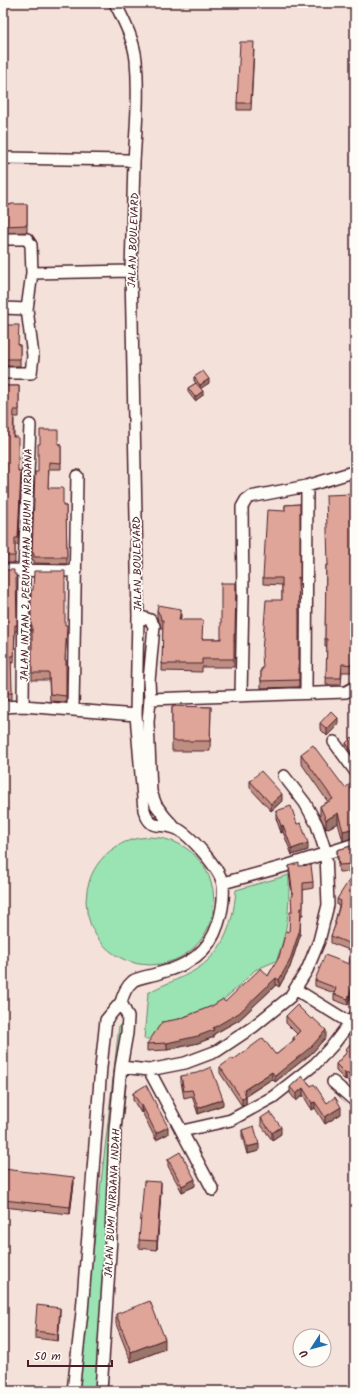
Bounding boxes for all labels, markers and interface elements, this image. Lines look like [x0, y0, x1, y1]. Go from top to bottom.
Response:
street label: JALAN BOULEVARD [123, 192, 145, 288]
street label: JALAN INTAN 2 PERUMAHAN BHUMI NIRWANA [16, 448, 38, 682]
street label: JALAN BOULEVARD [128, 516, 148, 612]
street label: JALAN BUMI NIRWANA INDAH [100, 1128, 126, 1278]
north arrow [292, 1328, 332, 1368]
scale bar [28, 1342, 112, 1368]
text: U [295, 1345, 314, 1361]
text: 50 m [34, 1347, 61, 1366]

